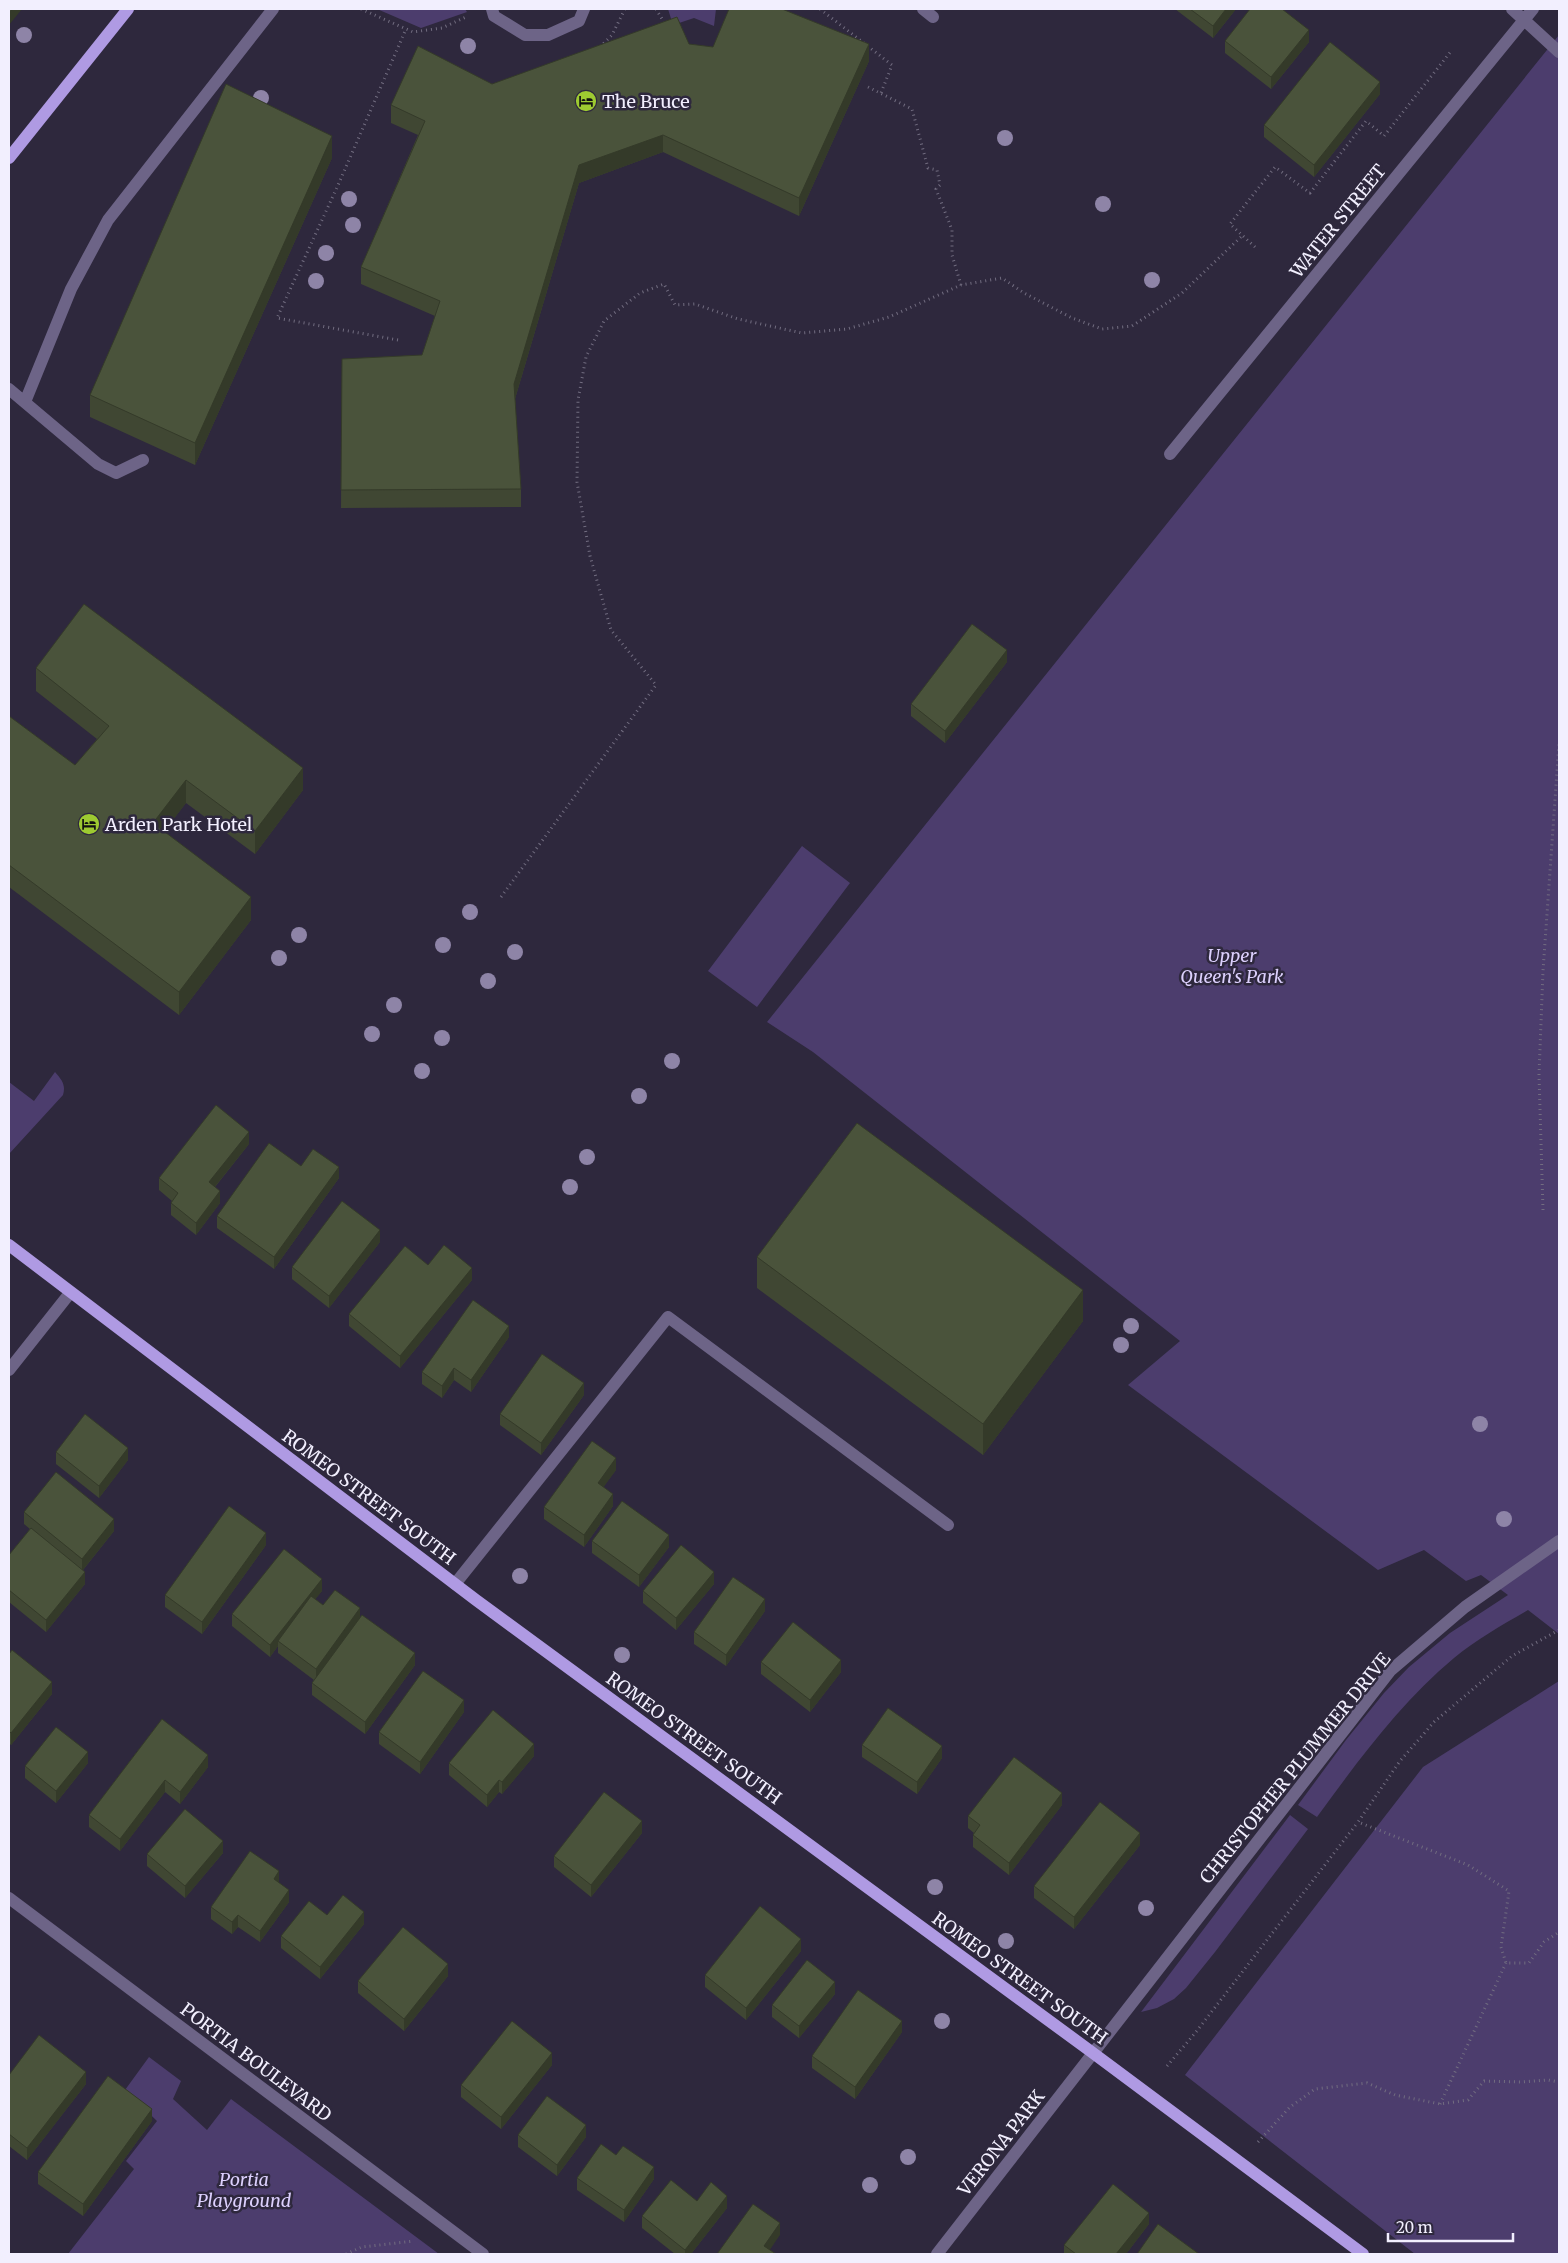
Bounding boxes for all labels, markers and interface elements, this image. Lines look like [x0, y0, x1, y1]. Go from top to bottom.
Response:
hotel icon: The Bruce [574, 89, 598, 113]
place label: The Bruce [602, 90, 690, 113]
street label: WATER STREET [1284, 159, 1391, 283]
hotel icon: Arden Park Hotel [77, 812, 101, 836]
place label: Arden Park Hotel [104, 813, 253, 836]
park label: Upper Queen's Park [1180, 944, 1284, 988]
street label: ROMEO STREET SOUTH [278, 1424, 460, 1570]
street label: CHRISTOPHER PLUMMER DRIVE [1195, 1647, 1396, 1888]
street label: ROMEO STREET SOUTH [602, 1667, 786, 1809]
street label: ROMEO STREET SOUTH [928, 1907, 1112, 2049]
street label: PORTIA BOULEVARD [176, 1998, 336, 2126]
street label: VERONA PARK [952, 2086, 1049, 2201]
park label: Portia Playground [197, 2168, 292, 2212]
scale bar [1388, 2210, 1513, 2242]
text: 20 m [1396, 2218, 1433, 2237]

